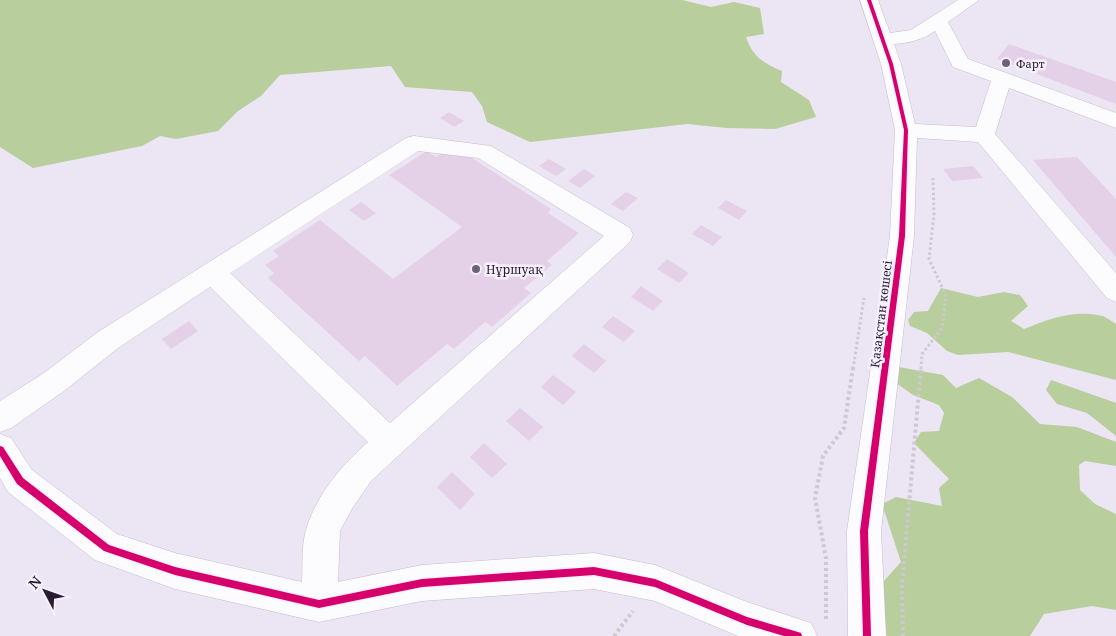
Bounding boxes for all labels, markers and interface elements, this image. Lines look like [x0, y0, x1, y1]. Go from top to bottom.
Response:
place label: Фарт [1016, 56, 1045, 71]
marker: Фарт [1000, 57, 1012, 69]
street label: Қазақстан көшесі [866, 259, 896, 369]
place label: Нұршуақ [486, 261, 543, 278]
marker: Нұршуақ [470, 263, 482, 275]
north arrow [20, 566, 70, 616]
text: N [24, 572, 46, 593]

